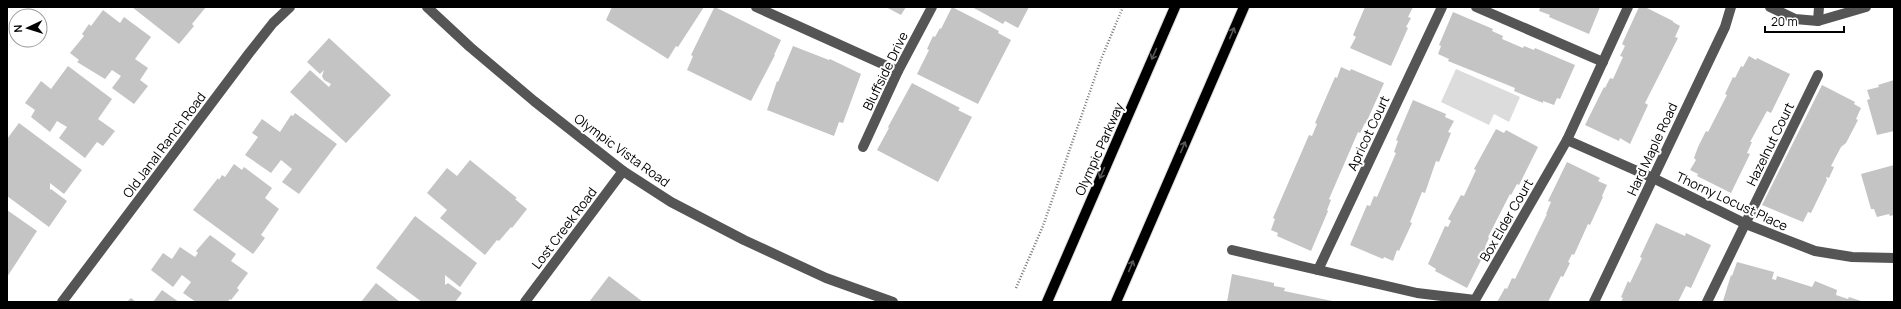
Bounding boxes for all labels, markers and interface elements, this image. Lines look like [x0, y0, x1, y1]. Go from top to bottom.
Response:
north arrow [8, 8, 48, 48]
scale bar [1765, 8, 1844, 34]
text: 20 m [1771, 13, 1798, 30]
text: N [10, 24, 25, 33]
street label: Bluffside Drive [858, 28, 912, 113]
one-way arrow [1229, 28, 1237, 40]
one-way arrow [1150, 48, 1158, 60]
street label: Old Janal Ranch Road [118, 88, 210, 202]
street label: Apricot Court [1343, 93, 1393, 173]
street label: Hard Maple Road [1623, 99, 1681, 199]
street label: Hazelnut Court [1742, 99, 1798, 189]
street label: Olympic Parkway [1070, 100, 1128, 198]
street label: Olympic Vista Road [571, 109, 673, 191]
one-way arrow [1180, 141, 1187, 153]
one-way arrow [1098, 167, 1106, 179]
street label: Thorny Locust Place [1673, 167, 1791, 235]
street label: Box Elder Court [1475, 175, 1537, 265]
street label: Lost Creek Road [527, 184, 601, 272]
one-way arrow [1128, 261, 1136, 273]

